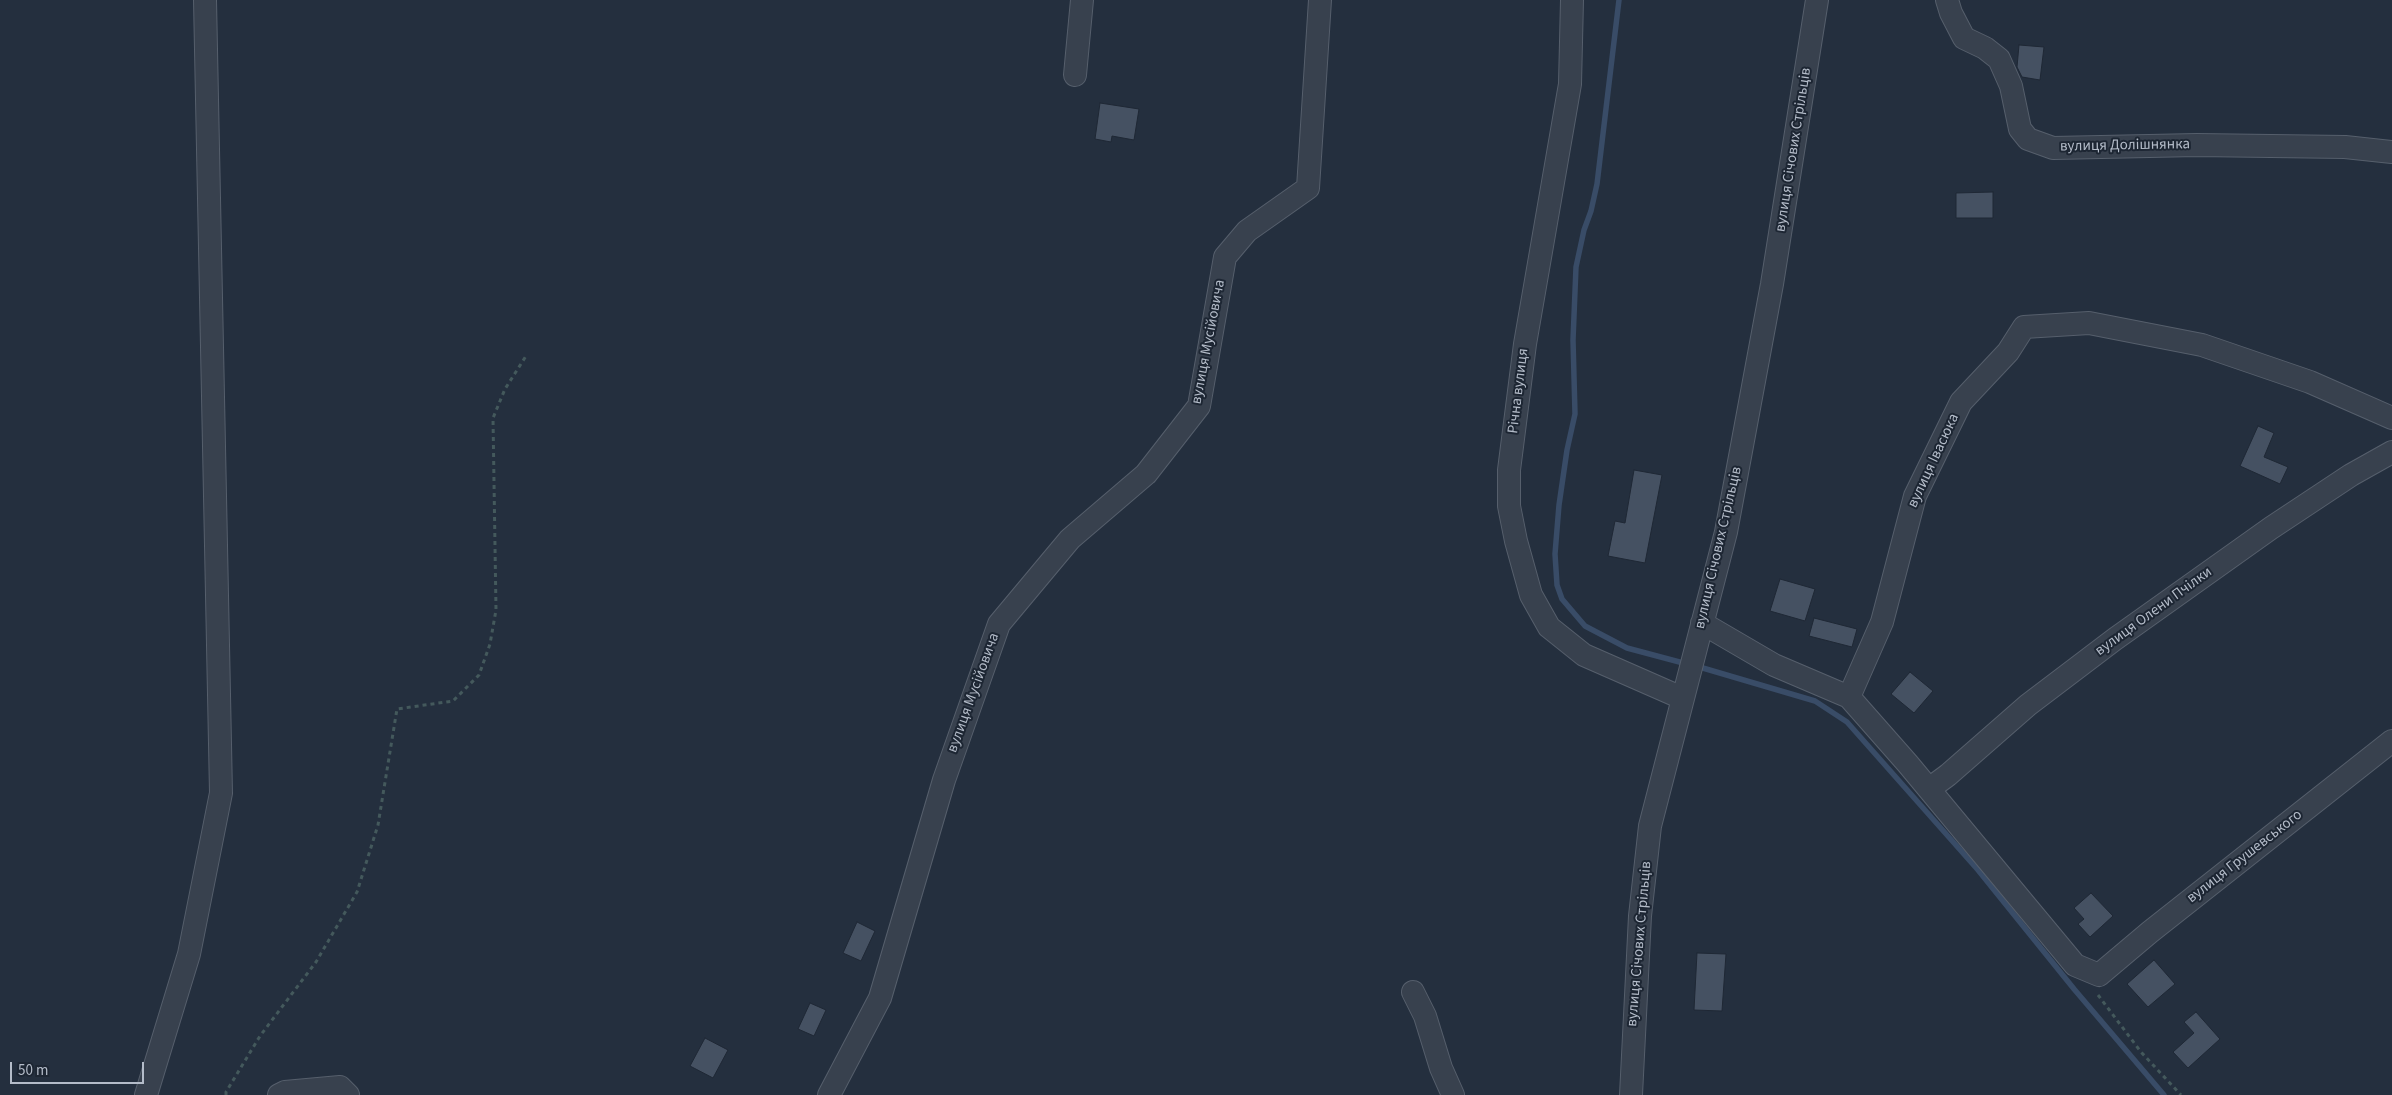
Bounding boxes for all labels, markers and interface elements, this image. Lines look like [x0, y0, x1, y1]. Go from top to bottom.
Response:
street label: вулиця Січових Стрільців [1772, 67, 1816, 233]
street label: вулиця Долішнянка [2060, 136, 2190, 156]
street label: вулиця Мусійовича [1188, 278, 1230, 406]
street label: Річна вулиця [1505, 347, 1533, 435]
street label: вулиця Івасюка [1904, 411, 1964, 511]
street label: вулиця Січових Стрільців [1692, 465, 1746, 631]
street label: вулиця Олени Пчілки [2092, 564, 2216, 660]
street label: вулиця Мусійовича [944, 631, 1004, 755]
street label: вулиця Грушевського [2184, 806, 2306, 908]
street label: вулиця Січових Стрільців [1624, 861, 1656, 1027]
scale bar [12, 1052, 146, 1084]
text: 50 m [18, 1060, 48, 1081]

